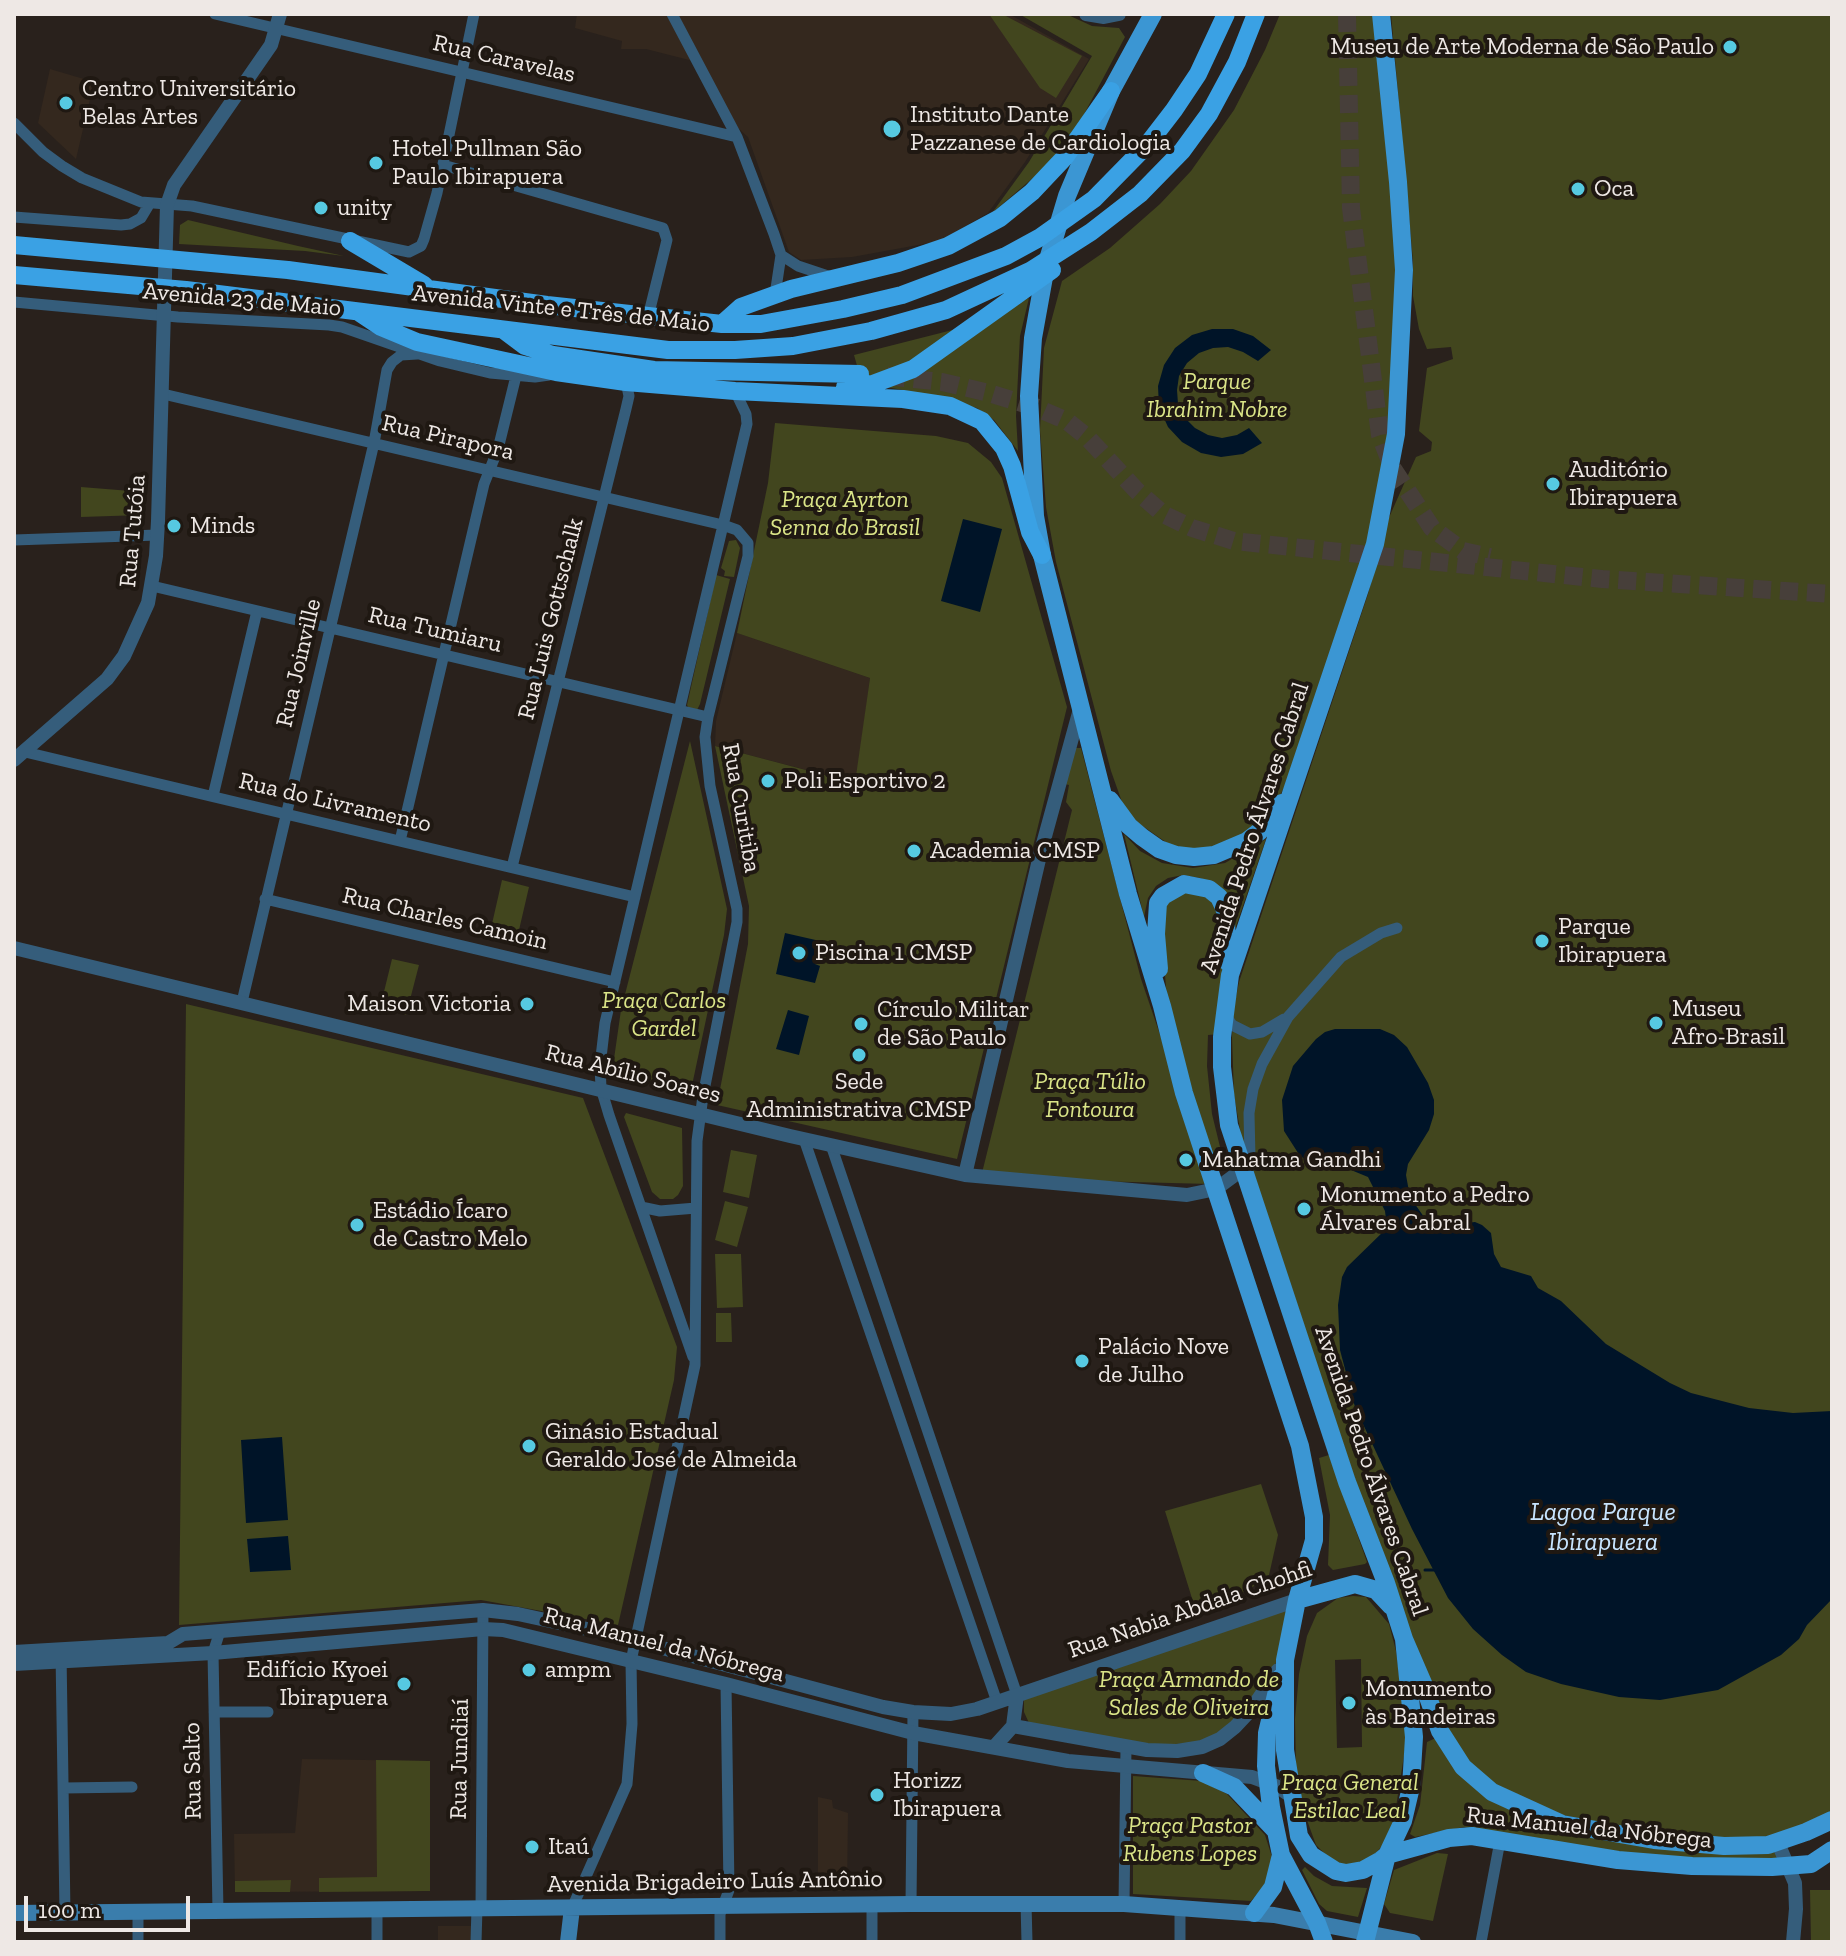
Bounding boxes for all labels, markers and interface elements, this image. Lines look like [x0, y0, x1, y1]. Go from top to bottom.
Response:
street label: Rua Caravelas [430, 29, 578, 89]
place label: Museu de Arte Moderna de São Paulo [1330, 33, 1714, 61]
marker: Museu de Arte Moderna de São Paulo [1721, 38, 1739, 56]
place label: Centro Universitário Belas Artes [82, 75, 296, 131]
marker: Centro Universitário Belas Artes [57, 94, 75, 112]
place label: Instituto Dante Pazzanese de Cardiologia [910, 101, 1171, 157]
marker: Instituto Dante Pazzanese de Cardiologia [881, 118, 903, 140]
place label: Hotel Pullman São Paulo Ibirapuera [392, 135, 582, 191]
marker: Hotel Pullman São Paulo Ibirapuera [367, 154, 385, 172]
place label: Oca [1594, 175, 1634, 203]
marker: Oca [1569, 180, 1587, 198]
place label: unity [337, 194, 392, 222]
marker: unity [312, 199, 330, 217]
street label: Avenida 23 de Maio [142, 277, 342, 323]
street label: Avenida Vinte e Três de Maio [411, 279, 711, 339]
park label: Parque Ibrahim Nobre [1146, 368, 1288, 424]
street label: Rua Pirapora [379, 409, 517, 467]
place label: Auditório Ibirapuera [1569, 456, 1678, 512]
street label: Rua Tutóia [114, 473, 152, 589]
marker: Auditório Ibirapuera [1544, 475, 1562, 493]
park label: Praça Ayrton Senna do Brasil [770, 486, 920, 542]
place label: Minds [190, 512, 255, 540]
street label: Rua Luis Gottschalk [512, 515, 590, 723]
marker: Minds [165, 517, 183, 535]
street label: Rua Joinville [270, 596, 328, 730]
street label: Rua Tumiaru [365, 601, 505, 659]
street label: Avenida Pedro Álvares Cabral [1194, 679, 1316, 977]
street label: Rua Curitiba [715, 741, 767, 875]
street label: Rua do Livramento [236, 767, 434, 839]
place label: Poli Esportivo 2 [784, 767, 946, 795]
marker: Poli Esportivo 2 [759, 772, 777, 790]
place label: Academia CMSP [930, 837, 1100, 865]
marker: Academia CMSP [905, 842, 923, 860]
street label: Rua Charles Camoin [339, 881, 551, 957]
place label: Parque Ibirapuera [1558, 913, 1667, 969]
marker: Parque Ibirapuera [1533, 932, 1551, 950]
place label: Piscina 1 CMSP [815, 939, 973, 967]
marker: Piscina 1 CMSP [790, 944, 808, 962]
park label: Praça Carlos Gardel [602, 987, 726, 1043]
place label: Maison Victoria [347, 990, 511, 1018]
marker: Maison Victoria [518, 995, 536, 1013]
place label: Museu Afro-Brasil [1672, 995, 1785, 1051]
place label: Círculo Militar de São Paulo [877, 996, 1030, 1052]
marker: Museu Afro-Brasil [1647, 1014, 1665, 1032]
marker: Círculo Militar de São Paulo [852, 1015, 870, 1033]
street label: Rua Abílio Soares [542, 1038, 724, 1110]
marker: Sede Administrativa CMSP [850, 1046, 868, 1064]
place label: Sede Administrativa CMSP [746, 1068, 972, 1124]
park label: Praça Túlio Fontoura [1034, 1068, 1146, 1124]
place label: Mahatma Gandhi [1202, 1146, 1381, 1174]
marker: Mahatma Gandhi [1177, 1151, 1195, 1169]
place label: Monumento a Pedro Álvares Cabral [1320, 1181, 1530, 1237]
place label: Estádio Ícaro de Castro Melo [373, 1197, 528, 1253]
marker: Monumento a Pedro Álvares Cabral [1295, 1200, 1313, 1218]
marker: Estádio Ícaro de Castro Melo [348, 1216, 366, 1234]
street label: Avenida Pedro Álvares Cabral [1308, 1322, 1434, 1620]
place label: Palácio Nove de Julho [1098, 1333, 1229, 1389]
marker: Palácio Nove de Julho [1073, 1352, 1091, 1370]
place label: Ginásio Estadual Geraldo José de Almeida [545, 1418, 797, 1474]
marker: Ginásio Estadual Geraldo José de Almeida [520, 1437, 538, 1455]
water label: Lagoa Parque Ibirapuera [1530, 1497, 1676, 1558]
street label: Rua Nabia Abdala Chohfi [1065, 1555, 1315, 1665]
street label: Rua Manuel da Nóbrega [541, 1601, 787, 1689]
place label: Edifício Kyoei Ibirapuera [246, 1656, 388, 1712]
place label: ampm [545, 1656, 611, 1684]
marker: ampm [520, 1661, 538, 1679]
park label: Praça Armando de Sales de Oliveira [1099, 1666, 1279, 1722]
marker: Edifício Kyoei Ibirapuera [395, 1675, 413, 1693]
place label: Monumento às Bandeiras [1365, 1675, 1496, 1731]
marker: Monumento às Bandeiras [1340, 1694, 1358, 1712]
street label: Rua Jundiaí [445, 1698, 475, 1820]
street label: Rua Salto [178, 1722, 208, 1820]
place label: Horizz Ibirapuera [893, 1767, 1002, 1823]
park label: Praça General Estilac Leal [1281, 1769, 1419, 1825]
marker: Horizz Ibirapuera [868, 1786, 886, 1804]
street label: Rua Manuel da Nóbrega [1465, 1801, 1713, 1855]
park label: Praça Pastor Rubens Lopes [1123, 1812, 1257, 1868]
place label: Itaú [548, 1833, 589, 1861]
marker: Itaú [523, 1838, 541, 1856]
street label: Avenida Brigadeiro Luís Antônio [547, 1865, 883, 1899]
scale bar [28, 1880, 194, 1930]
text: 100 m [38, 1895, 101, 1924]

